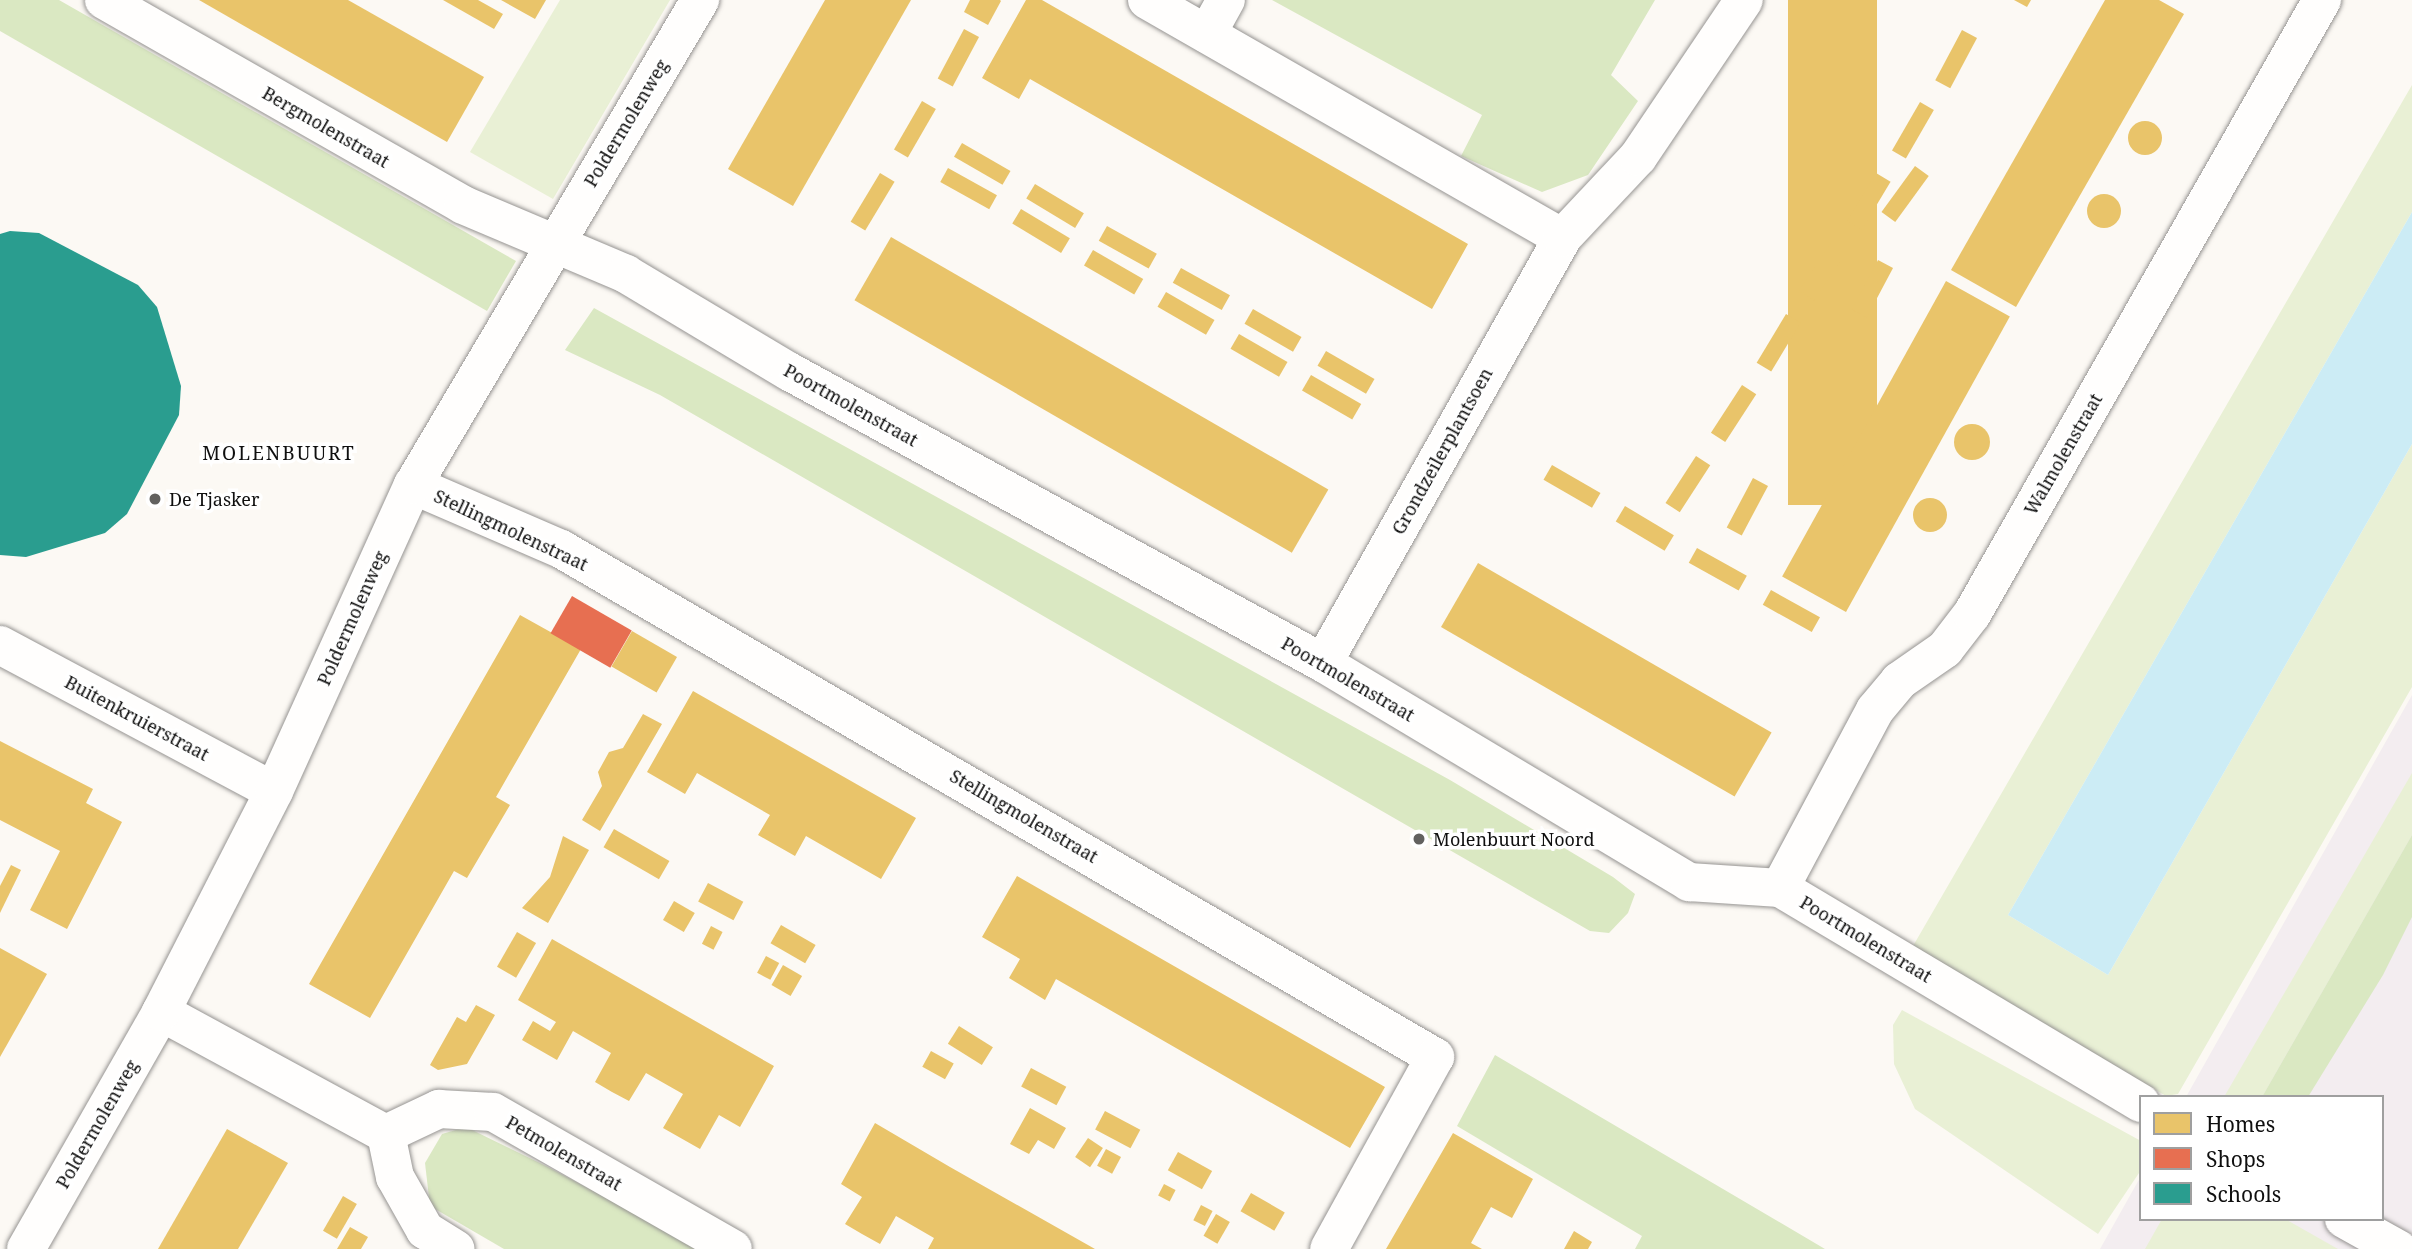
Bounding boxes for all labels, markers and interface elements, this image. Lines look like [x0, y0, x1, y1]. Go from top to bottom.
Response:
street label: Poldermolenweg [579, 55, 673, 191]
street label: Bergmolenstraat [259, 82, 393, 172]
street label: Poortmolenstraat [780, 359, 922, 451]
street label: Grondzeilerplantsoen [1387, 364, 1497, 538]
street label: Walmolenstraat [2019, 389, 2107, 519]
district label: MOLENBUURT [204, 443, 354, 465]
street label: Stellingmolenstraat [431, 485, 591, 575]
place label: De Tjasker [169, 488, 259, 510]
marker: De Tjasker [147, 491, 163, 507]
street label: Poldermolenweg [313, 547, 391, 689]
street label: Poortmolenstraat [1278, 632, 1418, 726]
street label: Buitenkruierstraat [61, 671, 213, 765]
street label: Stellingmolenstraat [946, 765, 1102, 867]
place label: Molenbuurt Noord [1433, 828, 1595, 850]
marker: Molenbuurt Noord [1411, 831, 1427, 847]
street label: Poortmolenstraat [1796, 891, 1936, 987]
street label: Poldermolenweg [51, 1056, 143, 1192]
legend [2139, 1095, 2384, 1221]
text: Homes [2206, 1110, 2275, 1138]
street label: Petmolenstraat [502, 1111, 626, 1195]
text: Shops [2206, 1145, 2265, 1173]
text: Schools [2206, 1180, 2281, 1208]

